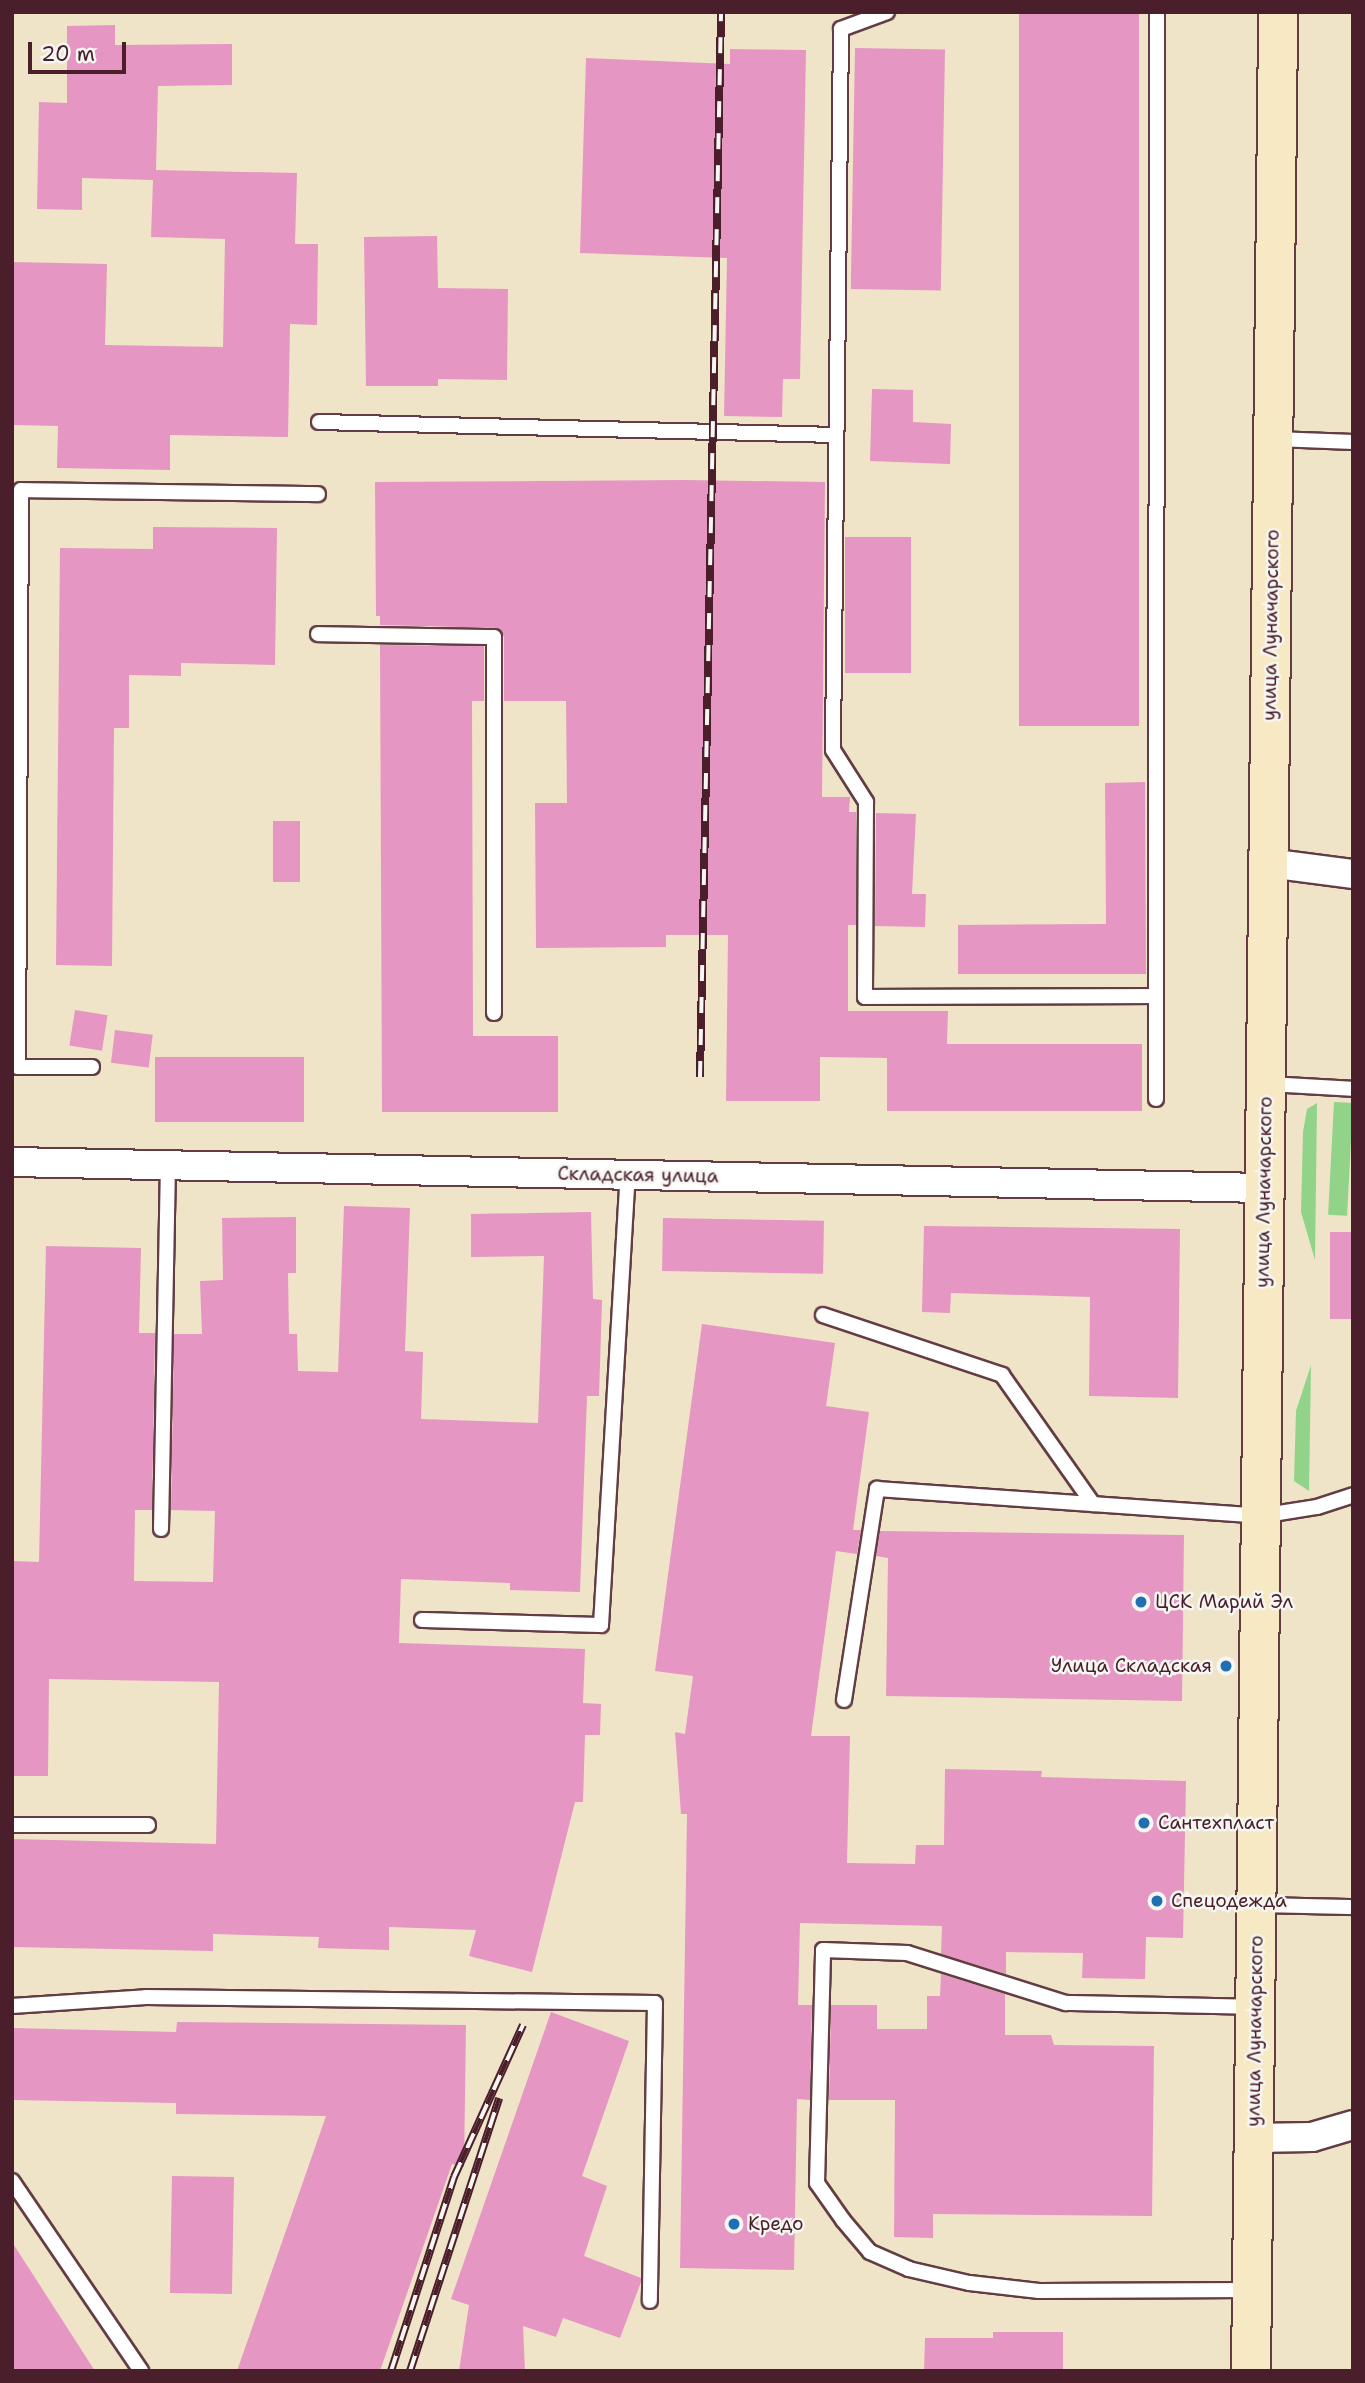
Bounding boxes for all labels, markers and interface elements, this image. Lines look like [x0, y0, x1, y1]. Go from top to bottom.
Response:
scale bar [32, 28, 130, 72]
text: 20 m [41, 40, 95, 68]
street label: улица Луначарского [1258, 529, 1284, 721]
street label: улица Луначарского [1251, 1096, 1277, 1288]
street label: Складская улица [557, 1162, 719, 1188]
place label: ЦСК Марий Эл [1155, 1591, 1293, 1613]
marker: ЦСК Марий Эл [1133, 1594, 1149, 1610]
place label: Улица Складская [1051, 1655, 1212, 1677]
marker: Улица Складская [1218, 1658, 1234, 1674]
place label: Сантехпласт [1158, 1812, 1274, 1834]
marker: Сантехпласт [1136, 1815, 1152, 1831]
place label: Спецодежда [1171, 1890, 1287, 1912]
marker: Спецодежда [1149, 1893, 1165, 1909]
street label: улица Луначарского [1242, 1935, 1268, 2127]
place label: Кредо [748, 2213, 804, 2235]
marker: Кредо [726, 2216, 742, 2232]

